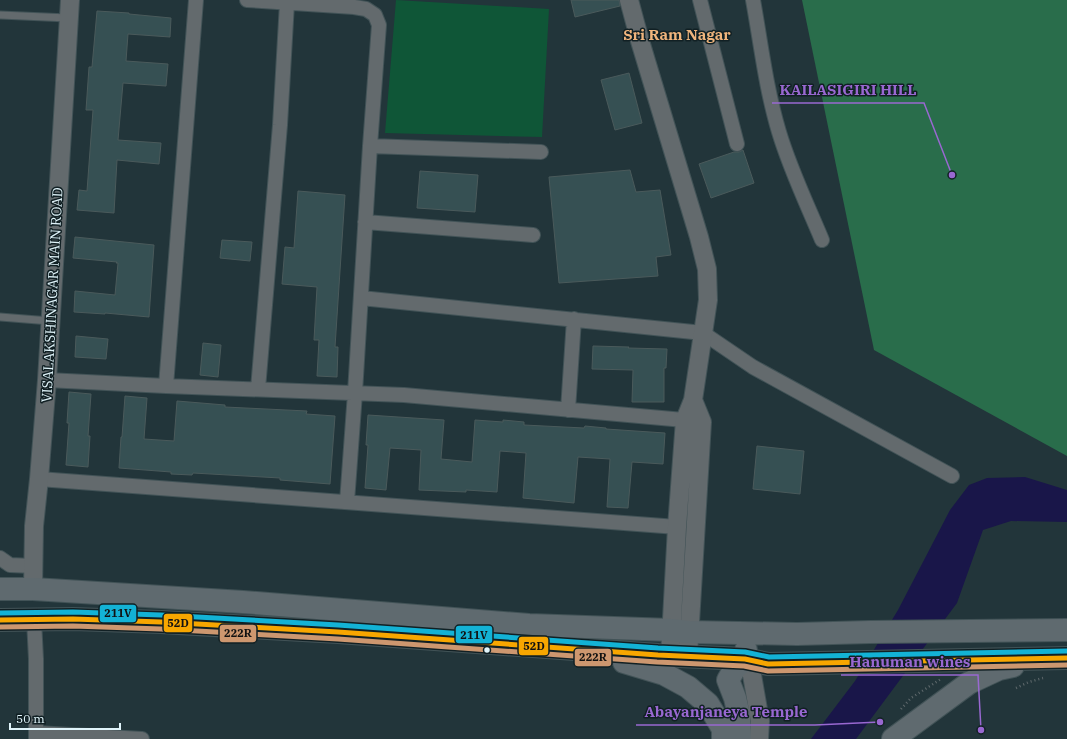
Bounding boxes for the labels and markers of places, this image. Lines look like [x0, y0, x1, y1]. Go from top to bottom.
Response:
callout: KAILASIGIRI HILL [772, 76, 924, 103]
unlabelled marker [482, 645, 492, 655]
callout: Hanuman wines [841, 648, 978, 675]
callout: Abayanjaneya Temple [636, 698, 815, 725]

